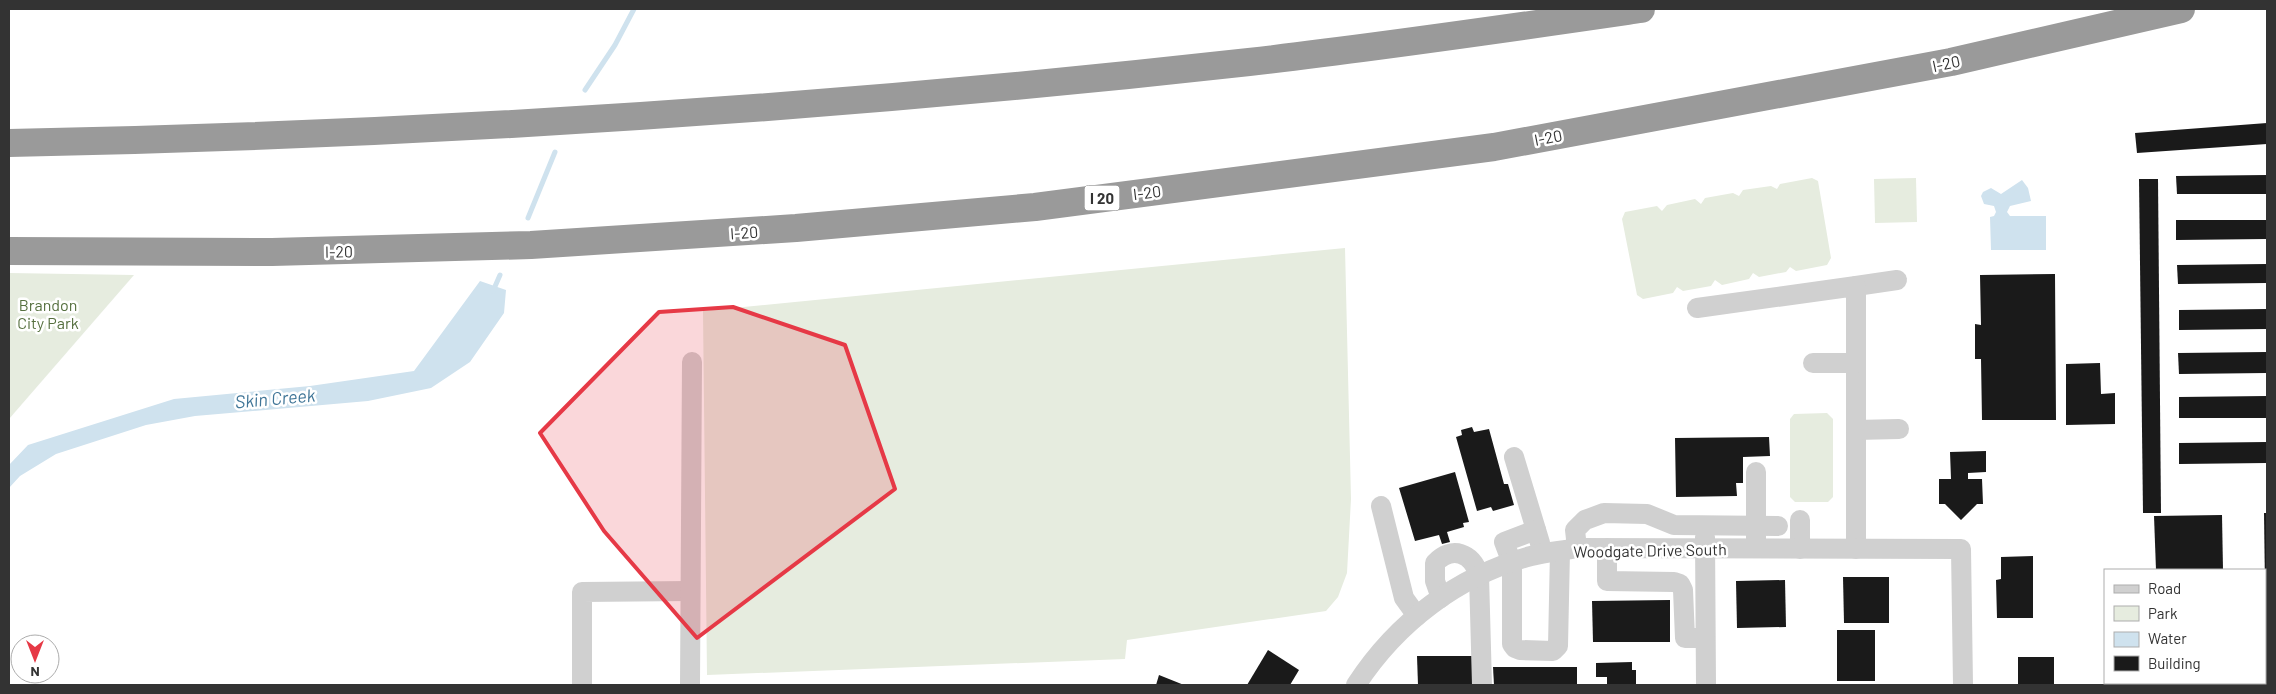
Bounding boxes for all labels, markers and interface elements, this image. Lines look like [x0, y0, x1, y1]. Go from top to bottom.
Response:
street label: I-20 [1930, 51, 1962, 75]
street label: I-20 [1532, 125, 1564, 149]
street label: I-20 [1132, 181, 1162, 203]
road number: I 20 [1084, 186, 1120, 210]
street label: I-20 [729, 222, 759, 242]
street label: I-20 [325, 241, 353, 261]
park label: Brandon City Park [17, 295, 79, 332]
water label: Skin Creek [234, 384, 316, 412]
street label: Woodgate Drive South [1573, 539, 1727, 561]
legend [2104, 569, 2266, 684]
text: Road [2148, 579, 2181, 597]
text: Park [2148, 604, 2178, 622]
text: Water [2148, 629, 2187, 647]
north arrow [10, 634, 60, 684]
text: Building [2148, 654, 2201, 672]
text: N [30, 664, 40, 681]

